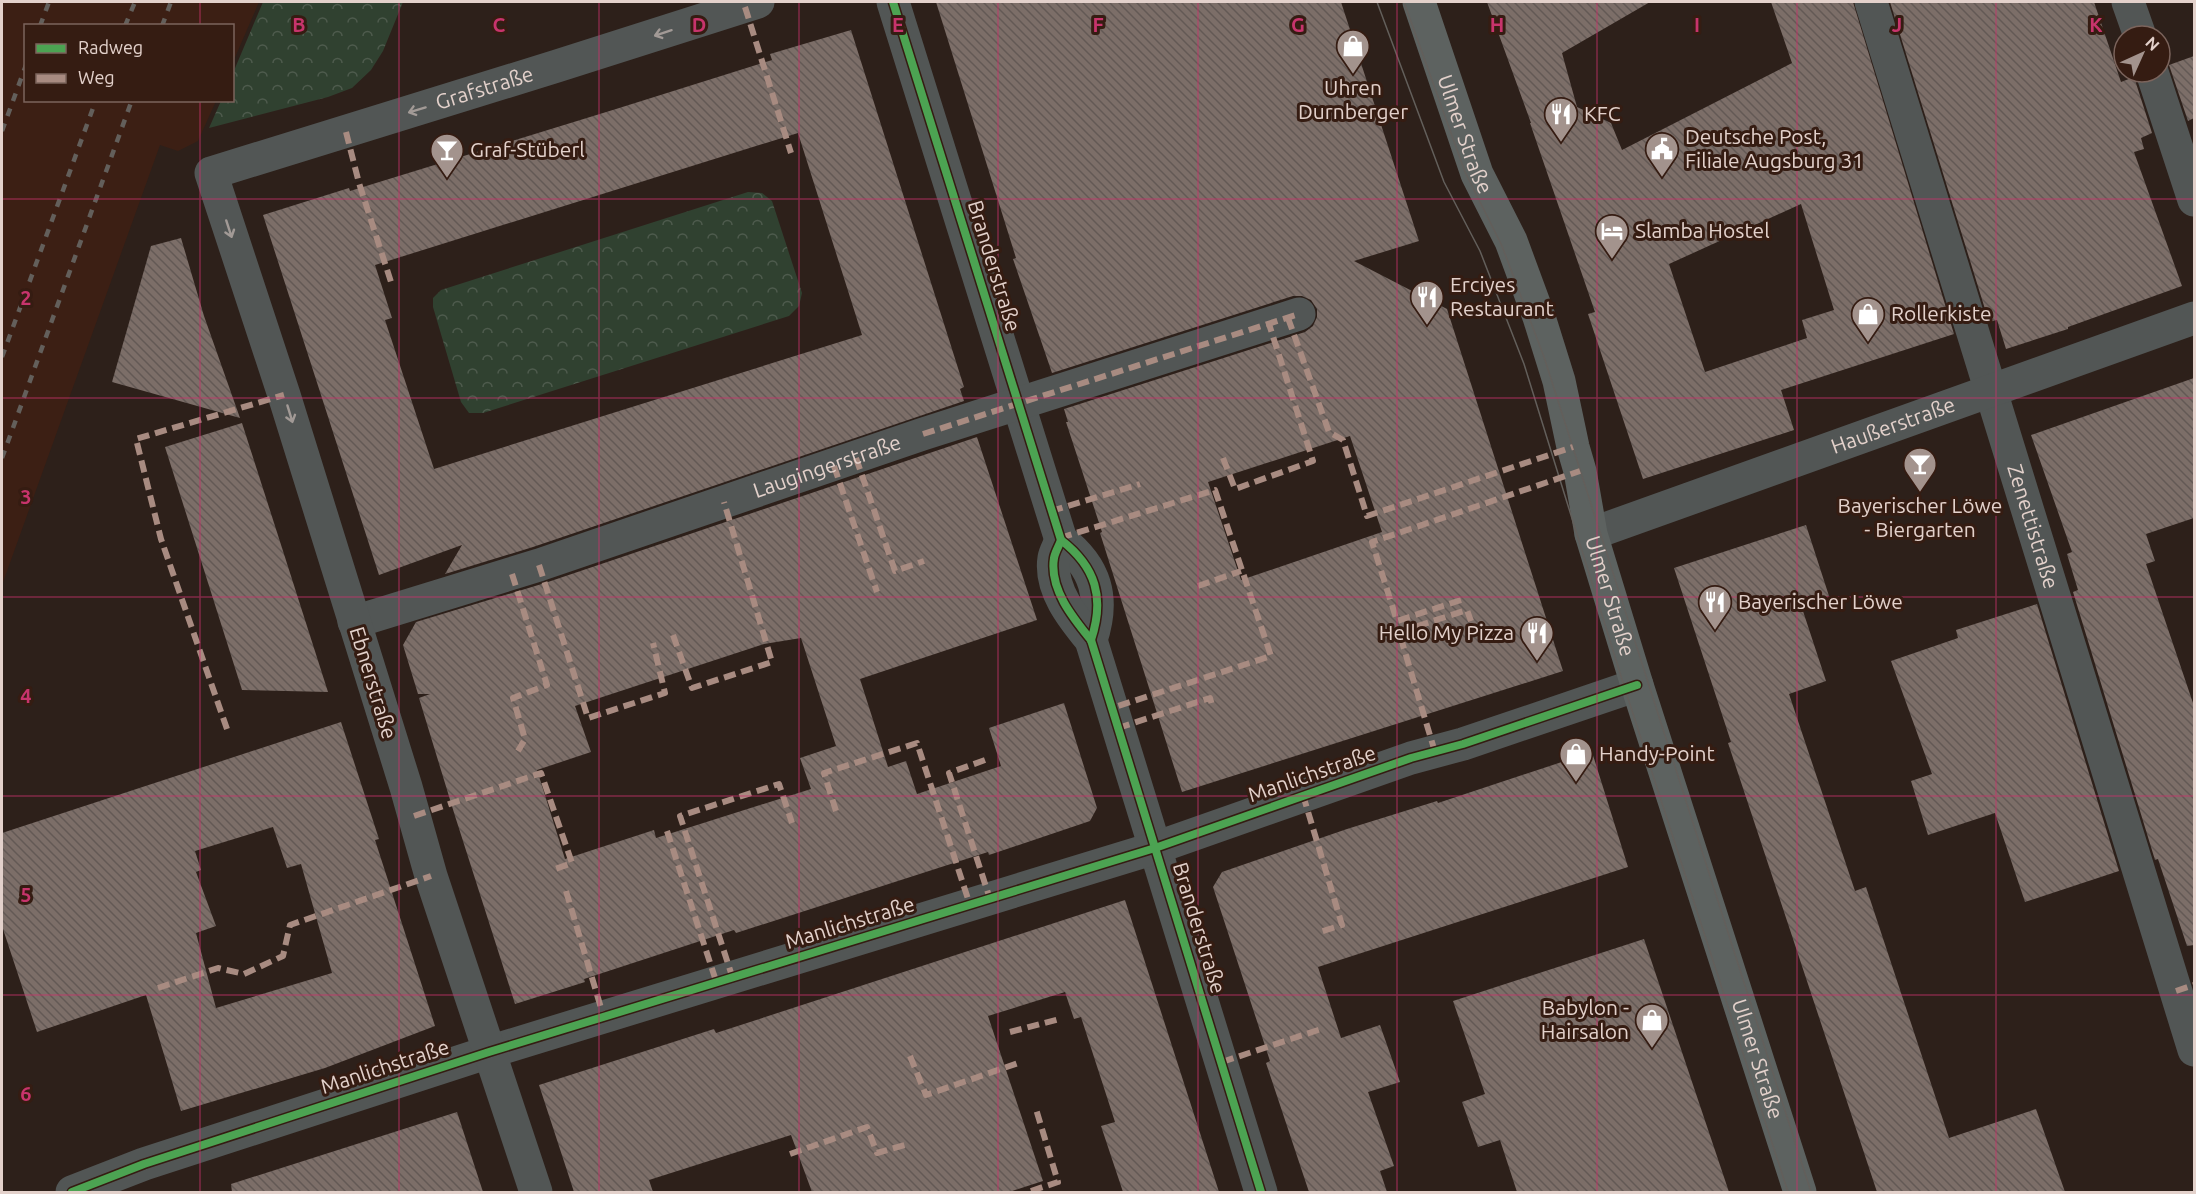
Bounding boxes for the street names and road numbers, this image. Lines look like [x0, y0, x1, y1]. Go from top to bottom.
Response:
street label: Grafstraße [432, 61, 536, 114]
street label: Ulmer Straße [1433, 71, 1498, 198]
street label: Branderstraße [964, 197, 1026, 334]
street label: Haußerstraße [1828, 392, 1958, 458]
street label: Laugingerstraße [750, 429, 904, 502]
street label: Zenettistraße [2003, 461, 2064, 592]
street label: Ulmer Straße [1581, 533, 1641, 659]
street label: Ebnerstraße [346, 624, 402, 742]
street label: Manlichstraße [1245, 740, 1379, 806]
street label: Branderstraße [1169, 859, 1231, 996]
street label: Manlichstraße [782, 891, 917, 953]
street label: Ulmer Straße [1728, 996, 1789, 1122]
street label: Manlichstraße [317, 1034, 452, 1098]

